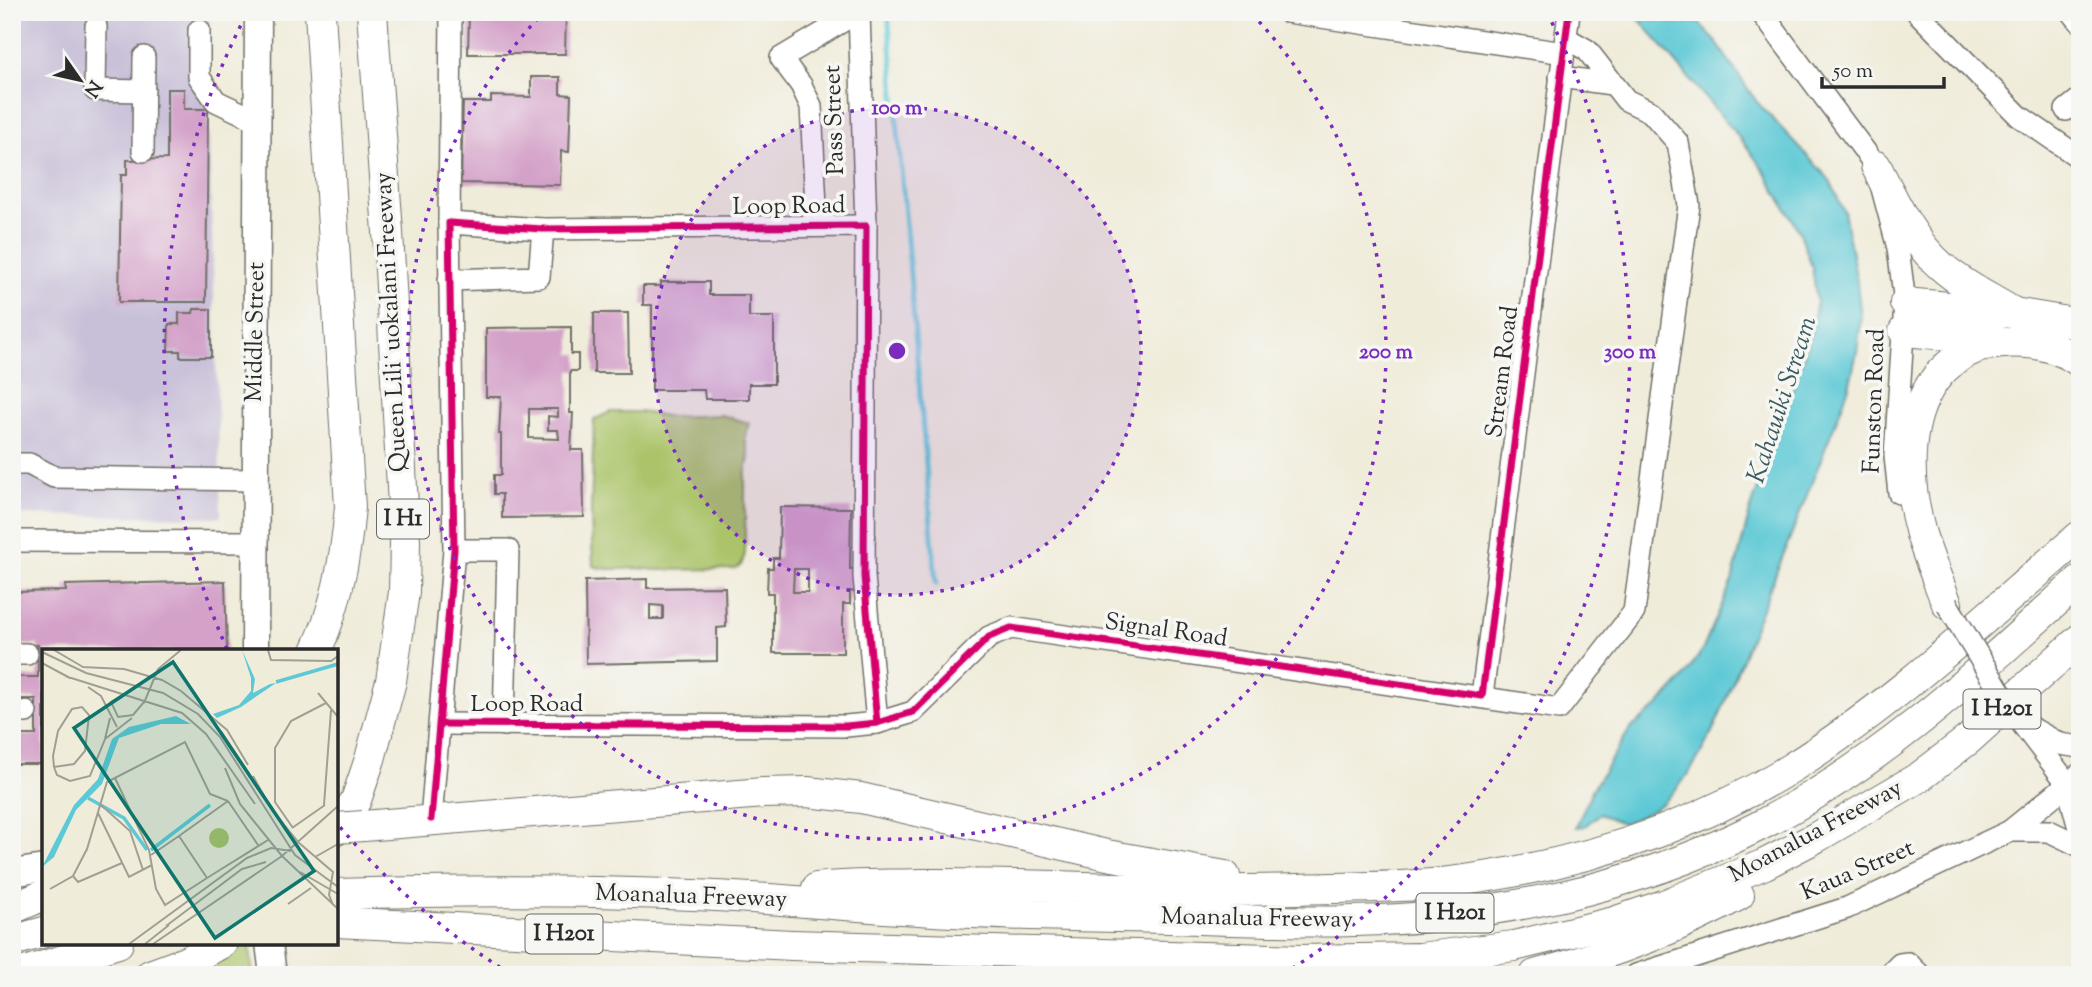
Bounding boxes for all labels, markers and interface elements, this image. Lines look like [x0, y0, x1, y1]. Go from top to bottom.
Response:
north arrow [46, 46, 116, 116]
scale bar [1822, 46, 1945, 90]
text: 50 m [1832, 57, 1873, 87]
street label: Pass Street [816, 64, 854, 176]
text: N [77, 74, 107, 102]
text: 100 m [872, 94, 923, 124]
street label: Queen Liliʻuokalani Freeway [367, 171, 417, 473]
street label: Loop Road [732, 189, 846, 225]
street label: Middle Street [238, 262, 274, 402]
street label: Stream Road [1478, 304, 1528, 440]
water label: Kahauiki Stream [1739, 312, 1827, 488]
street label: Funston Road [1855, 328, 1895, 474]
text: 200 m [1359, 338, 1414, 368]
text: 300 m [1604, 338, 1657, 368]
centre of rings [885, 339, 909, 363]
road number: I H1 [377, 499, 429, 538]
street label: Signal Road [1102, 606, 1230, 657]
inset map [42, 649, 338, 945]
street label: Loop Road [471, 688, 584, 722]
road number: I H201 [1964, 690, 2040, 729]
street label: Moanalua Freeway [1723, 772, 1909, 892]
street label: Kaua Street [1796, 832, 1920, 910]
street label: Moanalua Freeway [594, 877, 788, 917]
road number: I H201 [1416, 893, 1494, 932]
street label: Moanalua Freeway [1161, 900, 1353, 938]
road number: I H201 [526, 914, 602, 953]

